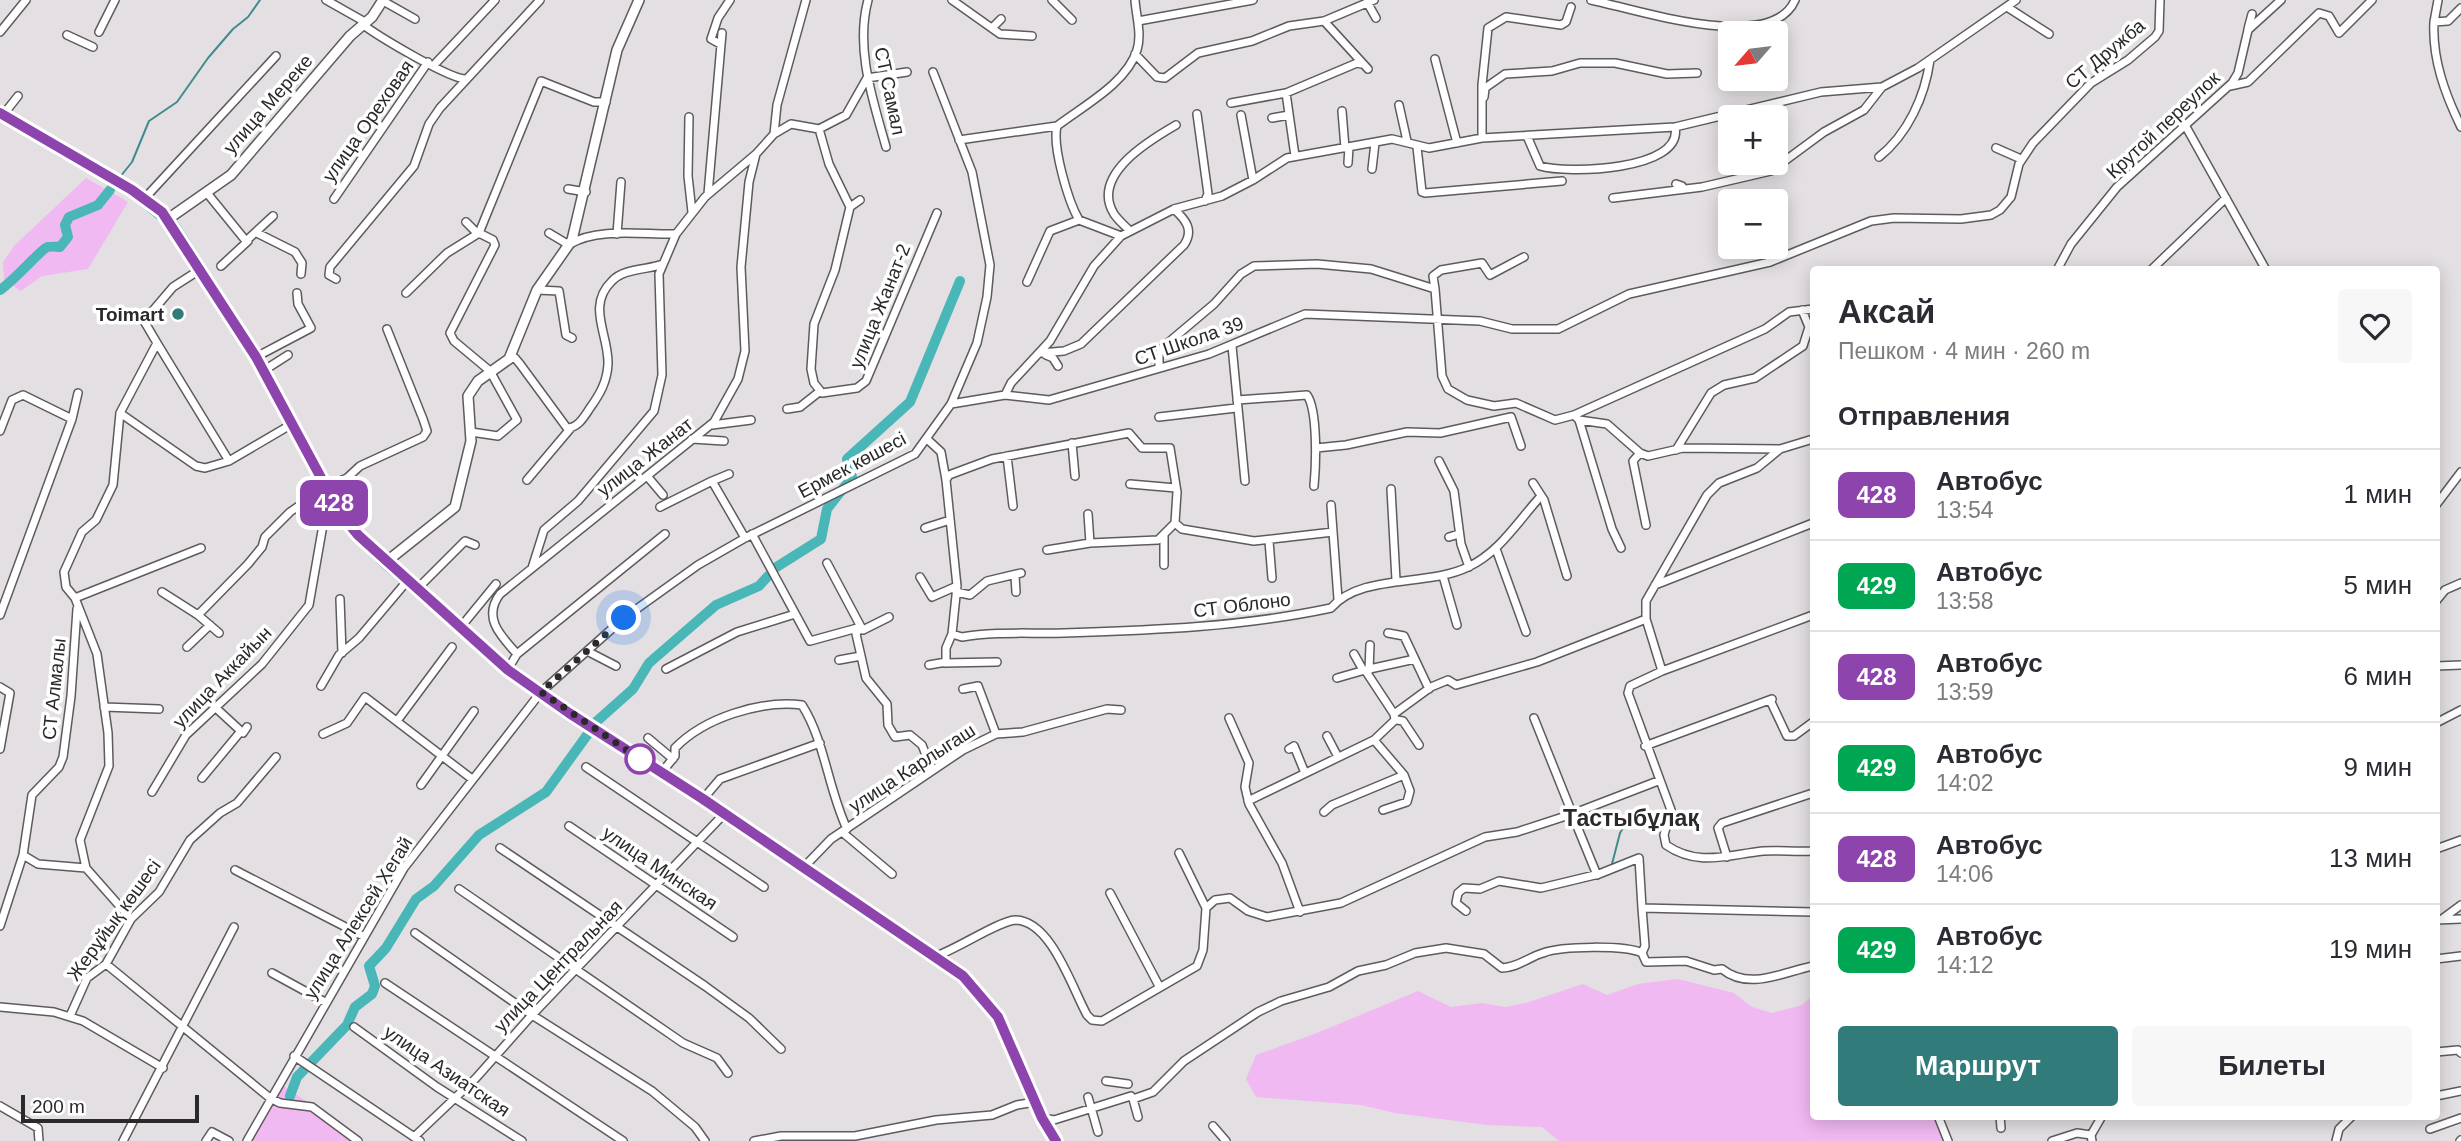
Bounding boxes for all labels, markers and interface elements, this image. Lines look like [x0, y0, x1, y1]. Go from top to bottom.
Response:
street label: СТ Дружба [2061, 15, 2149, 93]
north arrow [1718, 21, 1788, 91]
map controls [1718, 21, 1788, 259]
street label: СТ Самал [870, 45, 910, 137]
street label: улица Мереке [219, 50, 317, 158]
street label: улица Ореховая [318, 56, 418, 186]
street label: Крутой переулок [2102, 67, 2224, 183]
button: + [1718, 105, 1788, 175]
button: − [1718, 189, 1788, 259]
street label: улица Жанат-2 [846, 241, 914, 371]
button: heart [2338, 289, 2412, 363]
text: Аксай [1838, 293, 1935, 330]
place label: Toimart [96, 304, 165, 325]
marker: Toimart [170, 306, 186, 322]
street label: СТ Школа 39 [1132, 312, 1246, 370]
text: Пешком · 4 мин · 260 m [1838, 338, 2090, 364]
text: Отправления [1838, 401, 2010, 431]
street label: улица Жанат [593, 413, 697, 501]
street label: Ермек көшесі [795, 428, 909, 502]
text: Автобус [1936, 466, 2043, 496]
text: 1 мин [2344, 479, 2412, 509]
line badge: 428 [294, 480, 374, 526]
text: 428 [1856, 481, 1897, 508]
text: 428 [314, 489, 354, 516]
text: 13:54 [1936, 497, 1994, 523]
text: Автобус [1936, 557, 2043, 587]
text: 5 мин [2344, 570, 2412, 600]
text: 429 [1856, 572, 1897, 599]
text: 13:58 [1936, 588, 1994, 614]
street label: СТ Облоно [1192, 589, 1292, 621]
your location [606, 600, 641, 635]
street label: улица Аккайын [168, 622, 276, 732]
street label: СТ Алмалы [38, 637, 70, 741]
text: Автобус [1936, 648, 2043, 678]
text: 6 мин [2344, 661, 2412, 691]
text: 428 [1856, 663, 1897, 690]
text: 13:59 [1936, 679, 1994, 705]
street label: улица Карлыгаш [845, 719, 979, 817]
text: Автобус [1936, 739, 2043, 769]
unlabelled marker [625, 744, 655, 774]
text: 9 мин [2344, 752, 2412, 782]
text: 429 [1856, 754, 1897, 781]
text: 14:02 [1936, 770, 1994, 796]
district label: Тастыбұлақ [1563, 805, 1699, 831]
street label: улица Минская [599, 822, 721, 914]
text: Автобус [1936, 830, 2043, 860]
street label: улица Алексей Хегай [299, 833, 417, 1003]
text: 13 мин [2329, 843, 2412, 873]
text: 428 [1856, 845, 1897, 872]
street label: Жерұйық көшесі [63, 855, 165, 985]
text: 14:06 [1936, 861, 1994, 887]
street label: улица Центральная [490, 896, 626, 1036]
text: Автобус [1936, 921, 2043, 951]
text: 19 мин [2329, 934, 2412, 964]
text: 429 [1856, 936, 1897, 963]
text: 14:12 [1936, 952, 1994, 978]
street label: улица Азиатская [380, 1021, 514, 1121]
button: Маршрут [1838, 1026, 2118, 1106]
button: Билеты [2132, 1026, 2412, 1106]
scale bar [21, 1092, 200, 1124]
text: 200 m [32, 1096, 85, 1117]

